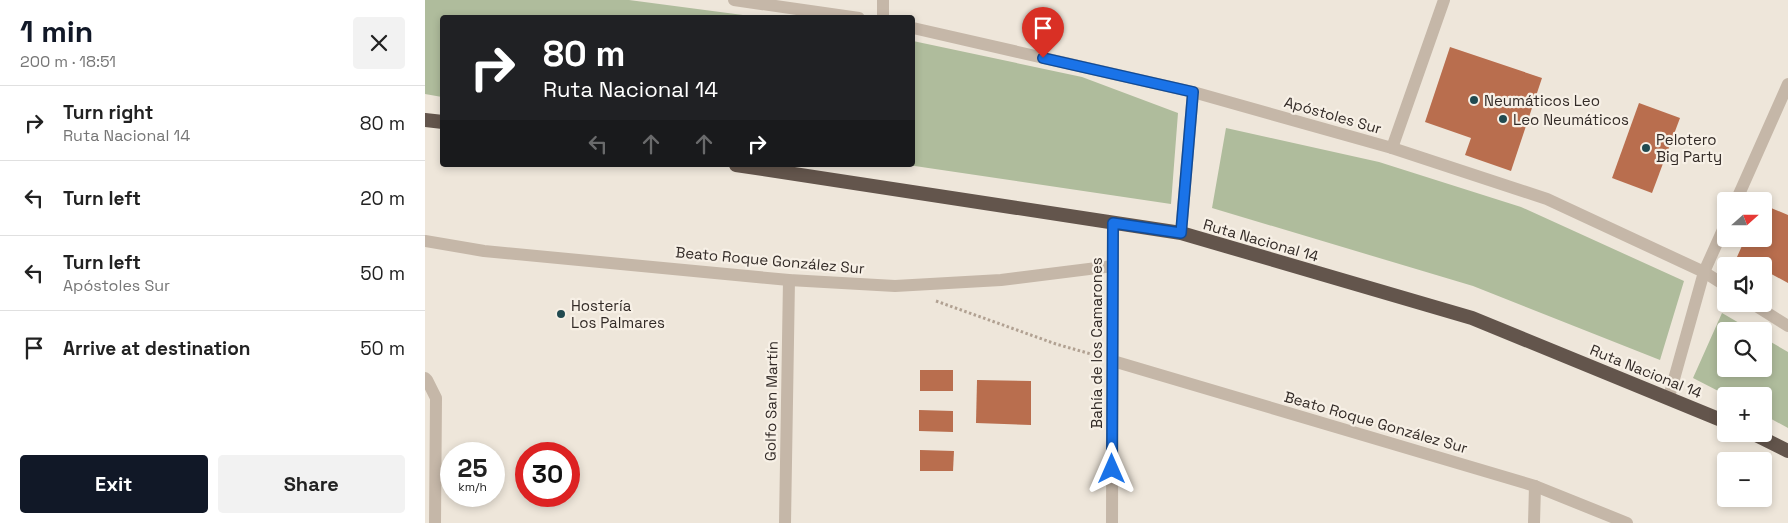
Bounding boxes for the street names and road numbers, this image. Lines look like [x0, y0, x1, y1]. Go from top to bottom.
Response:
street label: Apóstoles Sur [1282, 92, 1384, 138]
street label: Ruta Nacional 14 [1201, 214, 1321, 266]
street label: Beato Roque González Sur [675, 242, 866, 278]
street label: Bahía de los Camarones [1087, 257, 1106, 429]
street label: Ruta Nacional 14 [1587, 340, 1705, 402]
street label: Golfo San Martín [760, 341, 782, 461]
street label: Beato Roque González Sur [1282, 387, 1470, 457]

